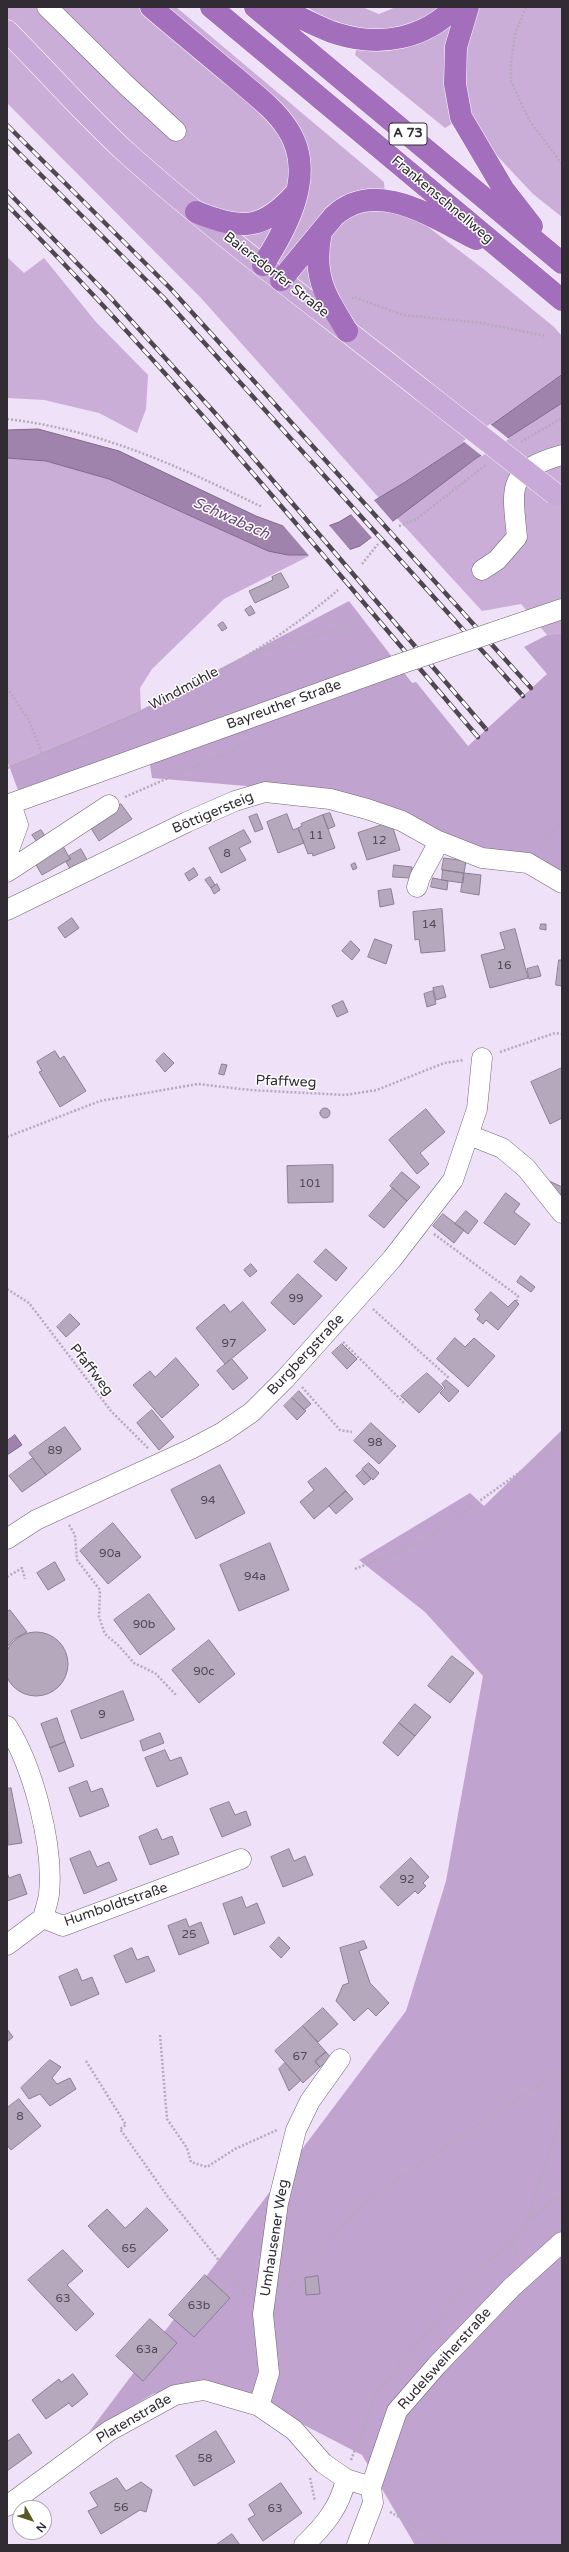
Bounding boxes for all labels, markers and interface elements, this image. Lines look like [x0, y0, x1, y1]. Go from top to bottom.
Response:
road number: A 73 [389, 123, 427, 145]
street label: Frankenschnellweg [388, 153, 496, 247]
street label: Baiersdorfer Straße [220, 229, 332, 321]
water label: Schwabach [190, 494, 272, 544]
street label: Windmühle [146, 664, 222, 714]
street label: Bayreuther Straße [224, 676, 344, 734]
street label: Böttigersteig [170, 788, 256, 838]
house number: 11 [308, 829, 324, 843]
house number: 12 [371, 834, 387, 848]
house number: 8 [223, 847, 231, 861]
house number: 14 [421, 918, 437, 932]
house number: 16 [496, 959, 512, 973]
street label: Pfaffweg [255, 1073, 317, 1091]
house number: 101 [299, 1177, 321, 1191]
house number: 99 [288, 1292, 304, 1306]
street label: Burgbergstraße [264, 1311, 348, 1399]
house number: 97 [221, 1337, 237, 1351]
street label: Pfaffweg [66, 1341, 116, 1399]
house number: 98 [367, 1436, 383, 1450]
house number: 89 [47, 1444, 63, 1458]
house number: 94 [200, 1494, 216, 1508]
house number: 90a [99, 1547, 121, 1561]
house number: 94a [244, 1570, 266, 1584]
house number: 90b [133, 1618, 155, 1632]
house number: 90c [193, 1665, 215, 1679]
house number: 9 [98, 1708, 106, 1722]
house number: 92 [399, 1873, 415, 1887]
street label: Humboldtstraße [62, 1879, 170, 1931]
house number: 25 [181, 1928, 197, 1942]
house number: 67 [292, 2050, 308, 2064]
house number: 8 [16, 2110, 24, 2124]
street label: Umhausener Weg [257, 2178, 293, 2298]
house number: 65 [121, 2242, 137, 2256]
house number: 63 [55, 2292, 71, 2306]
house number: 63b [188, 2299, 210, 2313]
street label: Rudelsweiherstraße [395, 2305, 495, 2413]
house number: 63a [136, 2343, 158, 2357]
street label: Platenstraße [93, 2391, 175, 2447]
house number: 58 [197, 2452, 213, 2466]
north arrow [12, 2500, 52, 2540]
house number: 56 [113, 2501, 129, 2515]
house number: 63 [267, 2502, 283, 2516]
text: N [33, 2520, 49, 2535]

